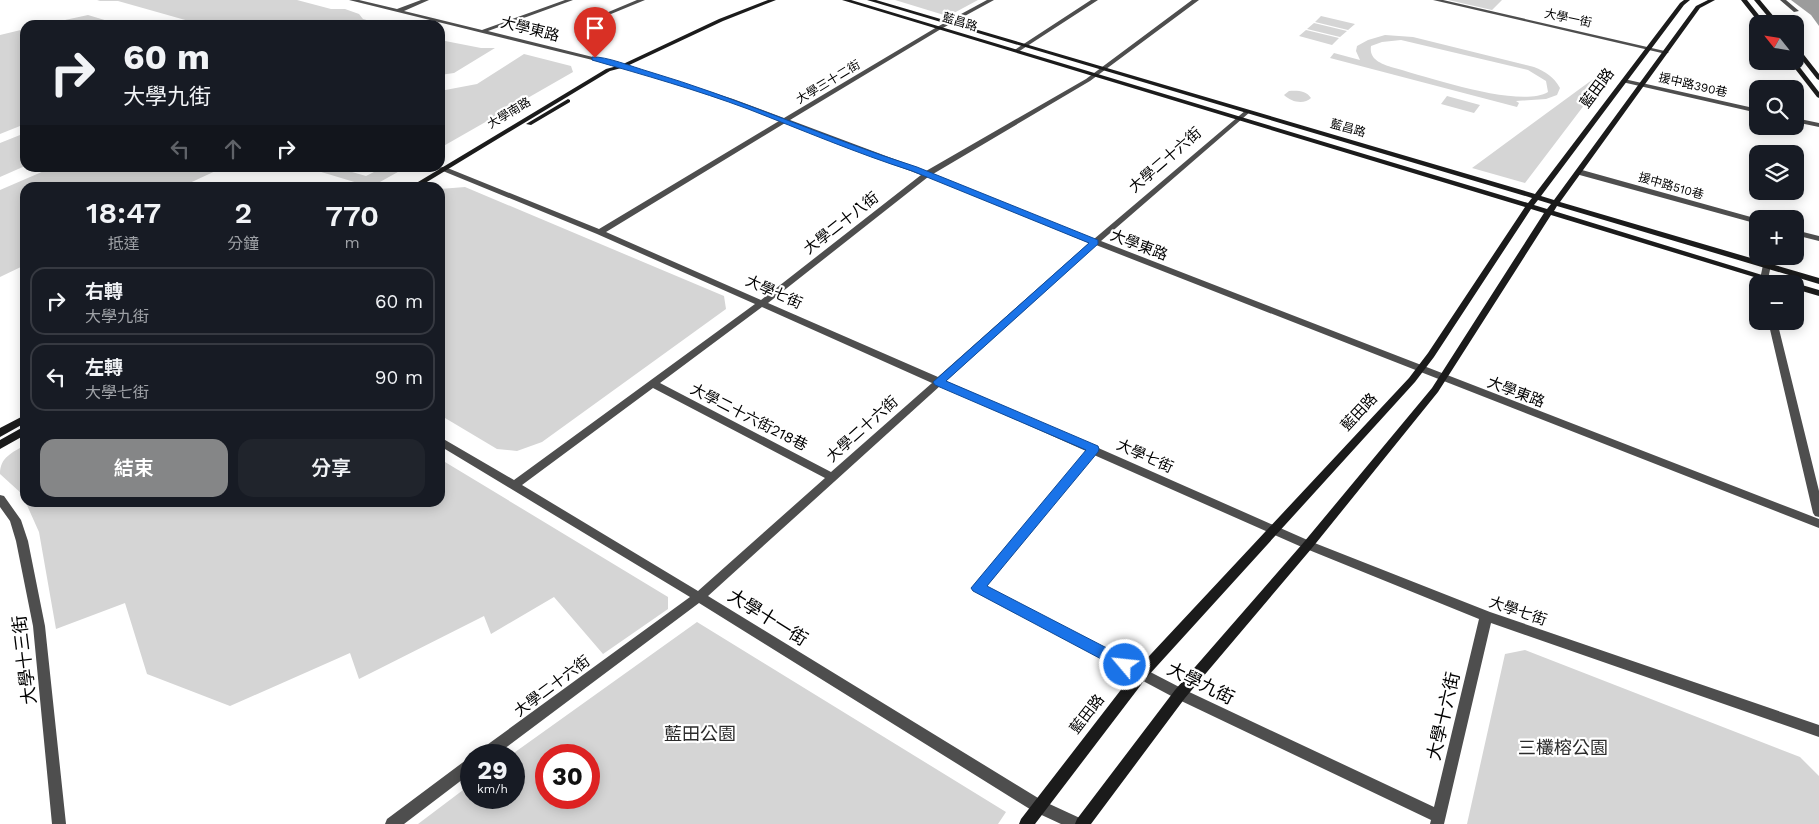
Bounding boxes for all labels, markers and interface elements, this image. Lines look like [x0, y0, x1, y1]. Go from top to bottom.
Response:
street label: 大學一街 [1543, 6, 1593, 30]
pin [574, 7, 616, 58]
street label: 藍昌路 [941, 10, 979, 34]
street label: 大學東路 [499, 13, 561, 45]
icon: arrive [581, 14, 609, 42]
north arrow [1749, 15, 1804, 70]
map controls [1749, 15, 1804, 330]
text: 60 m [123, 36, 210, 78]
icon: right [40, 40, 105, 105]
street label: 大學三十二街 [794, 57, 862, 107]
street label: 藍田路 [1576, 65, 1618, 111]
street label: 援中路390巷 [1657, 70, 1729, 100]
button: search [1749, 80, 1804, 135]
text: 大學九街 [123, 84, 211, 109]
street label: 大學南路 [485, 95, 533, 131]
street label: 藍昌路 [1329, 116, 1367, 140]
street label: 大學二十六街 [1125, 124, 1205, 196]
icon: left [166, 135, 194, 163]
icon: ahead [219, 135, 247, 163]
icon: right [272, 135, 300, 163]
button: layers [1749, 145, 1804, 200]
street label: 援中路510巷 [1637, 170, 1705, 202]
street label: 大學二十八街 [800, 188, 882, 258]
text: 18:47 [86, 195, 161, 230]
text: 2 [234, 195, 252, 230]
text: 770 [325, 198, 379, 233]
button: + [1749, 210, 1804, 265]
street label: 大學東路 [1108, 226, 1170, 264]
text: m [345, 233, 360, 252]
text: 抵達 [108, 234, 140, 253]
text: 分鐘 [227, 234, 259, 253]
street label: 大學七街 [743, 272, 805, 312]
button: − [1749, 275, 1804, 330]
text: 右轉 [85, 280, 123, 303]
icon: right [42, 287, 70, 315]
text: 60 m [375, 290, 423, 313]
text: 大學九街 [85, 307, 149, 326]
text: 左轉 [85, 356, 123, 379]
icon: left [42, 363, 70, 391]
text: 90 m [375, 366, 423, 389]
street label: 大學東路 [1485, 373, 1547, 411]
street label: 大學二十六街218巷 [688, 380, 810, 454]
text: 大學七街 [85, 383, 149, 402]
street label: 藍田路 [1337, 389, 1381, 435]
street label: 大學二十六街 [823, 392, 901, 466]
street label: 大學七街 [1114, 436, 1176, 476]
button: 結束 [40, 439, 228, 497]
button: 分享 [238, 439, 425, 497]
street label: 大學十一街 [724, 584, 812, 650]
street label: 大學七街 [1487, 593, 1549, 629]
street label: 大學十三街 [8, 614, 40, 706]
position arrow [1098, 638, 1150, 690]
street label: 大學二十六街 [511, 652, 593, 720]
street label: 大學九街 [1164, 658, 1238, 708]
street label: 大學十六街 [1423, 670, 1463, 762]
street label: 藍田路 [1066, 691, 1108, 737]
park label: 藍田公園 [664, 723, 736, 744]
park label: 三欉榕公園 [1518, 737, 1608, 758]
speed limit sign: 30 [535, 744, 600, 809]
text: 29 [477, 756, 508, 785]
text: km/h [477, 782, 508, 796]

